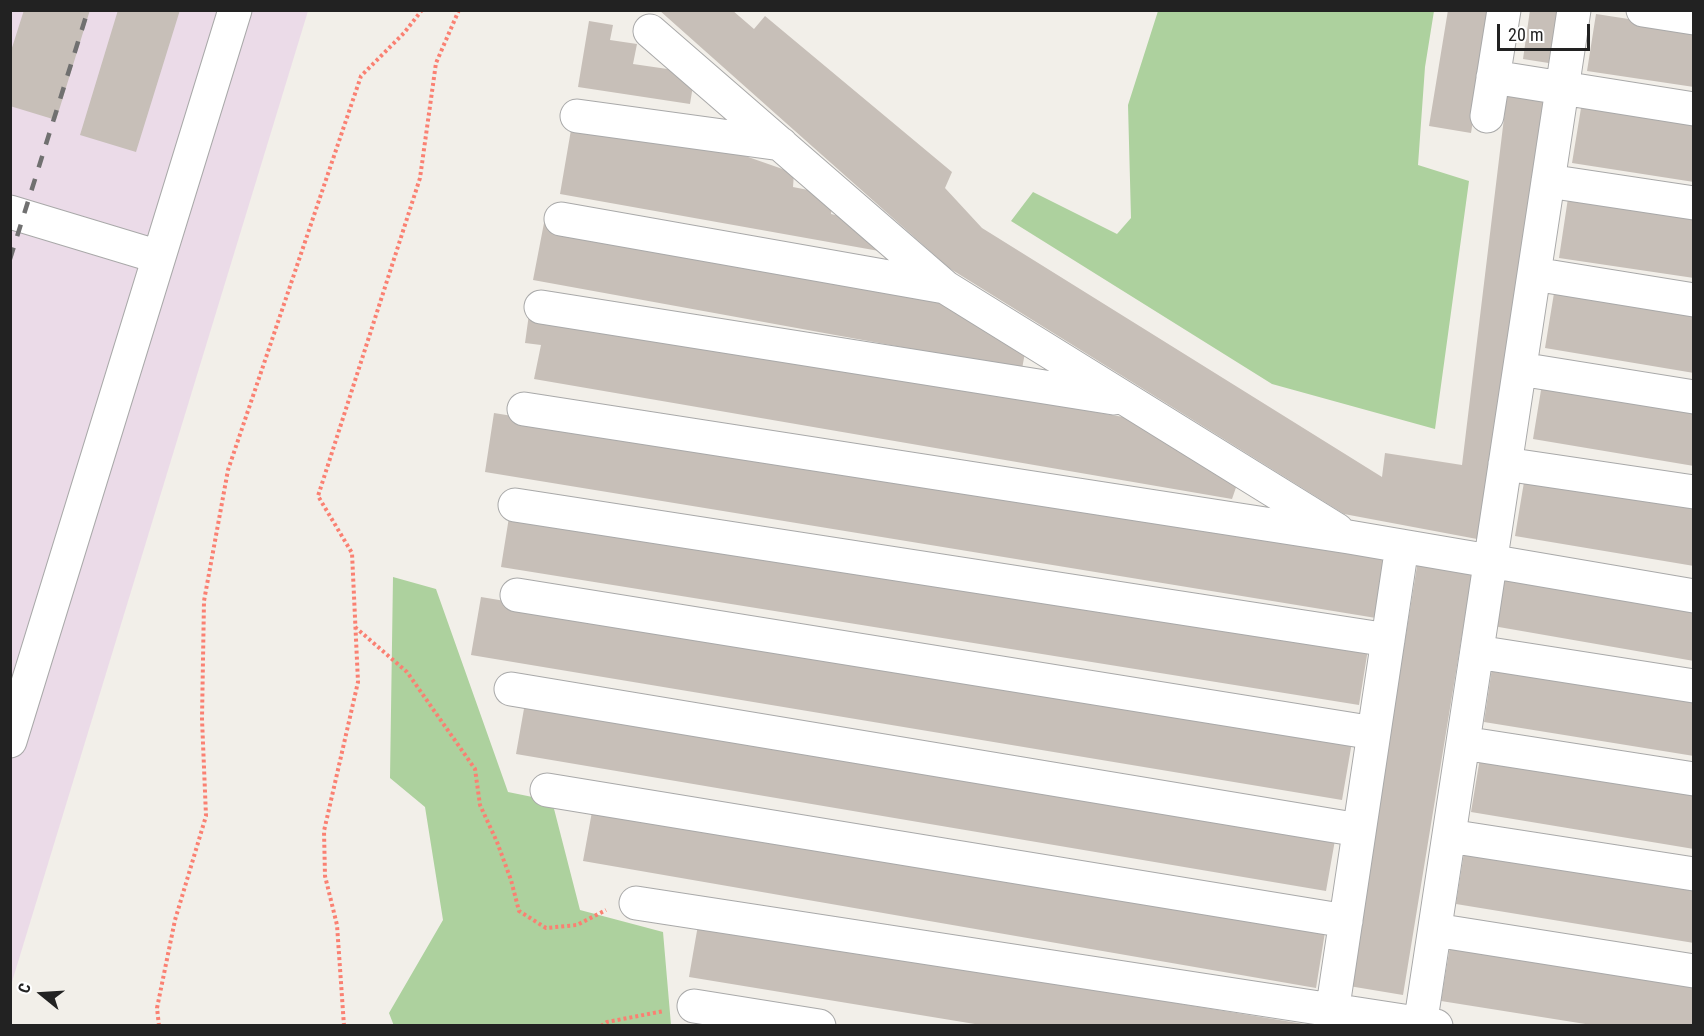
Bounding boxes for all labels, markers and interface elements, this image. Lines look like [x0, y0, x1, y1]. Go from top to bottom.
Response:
scale bar [1500, 12, 1593, 50]
text: 20 m [1508, 24, 1543, 45]
north arrow [12, 964, 72, 1024]
text: С [14, 981, 35, 996]

